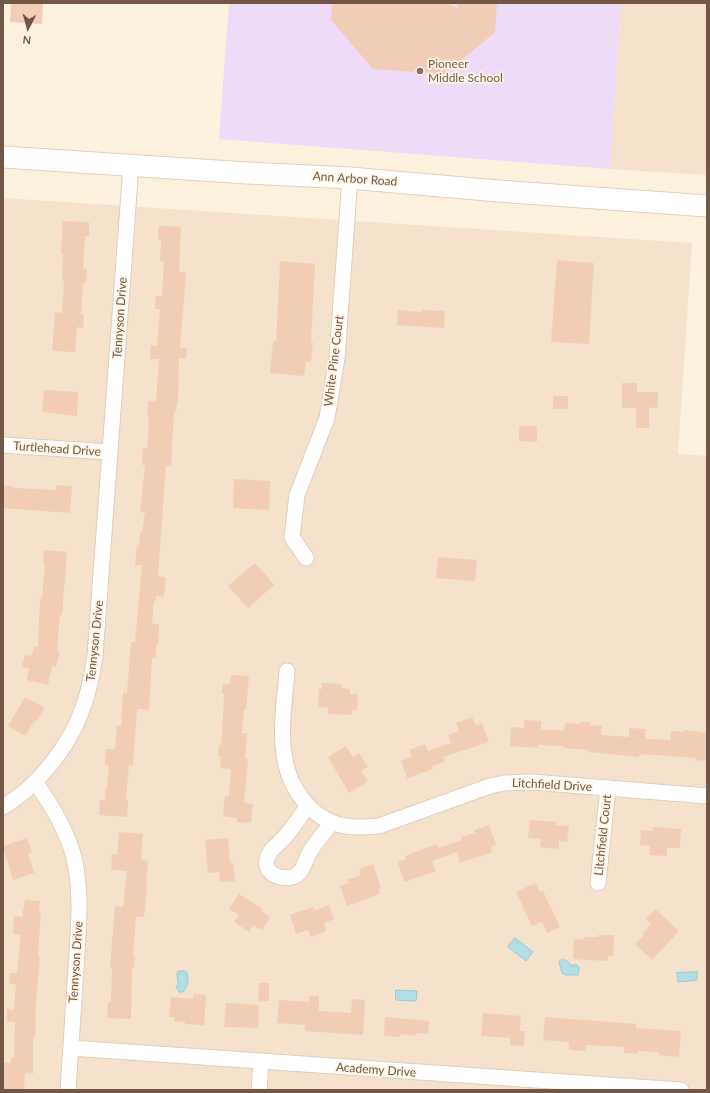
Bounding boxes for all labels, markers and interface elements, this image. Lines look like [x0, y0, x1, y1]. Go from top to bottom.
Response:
north arrow [8, 8, 48, 48]
text: N [22, 34, 32, 47]
place label: Pioneer Middle School [428, 57, 503, 85]
marker: Pioneer Middle School [415, 66, 425, 76]
street label: Ann Arbor Road [312, 169, 398, 189]
street label: Tennyson Drive [110, 277, 130, 359]
street label: White Pine Court [321, 315, 347, 407]
street label: Turtlehead Drive [13, 439, 101, 459]
street label: Tennyson Drive [84, 600, 106, 682]
street label: Litchfield Drive [512, 776, 592, 794]
street label: Litchfield Court [592, 794, 614, 876]
street label: Tennyson Drive [66, 921, 86, 1003]
street label: Academy Drive [335, 1060, 417, 1080]

